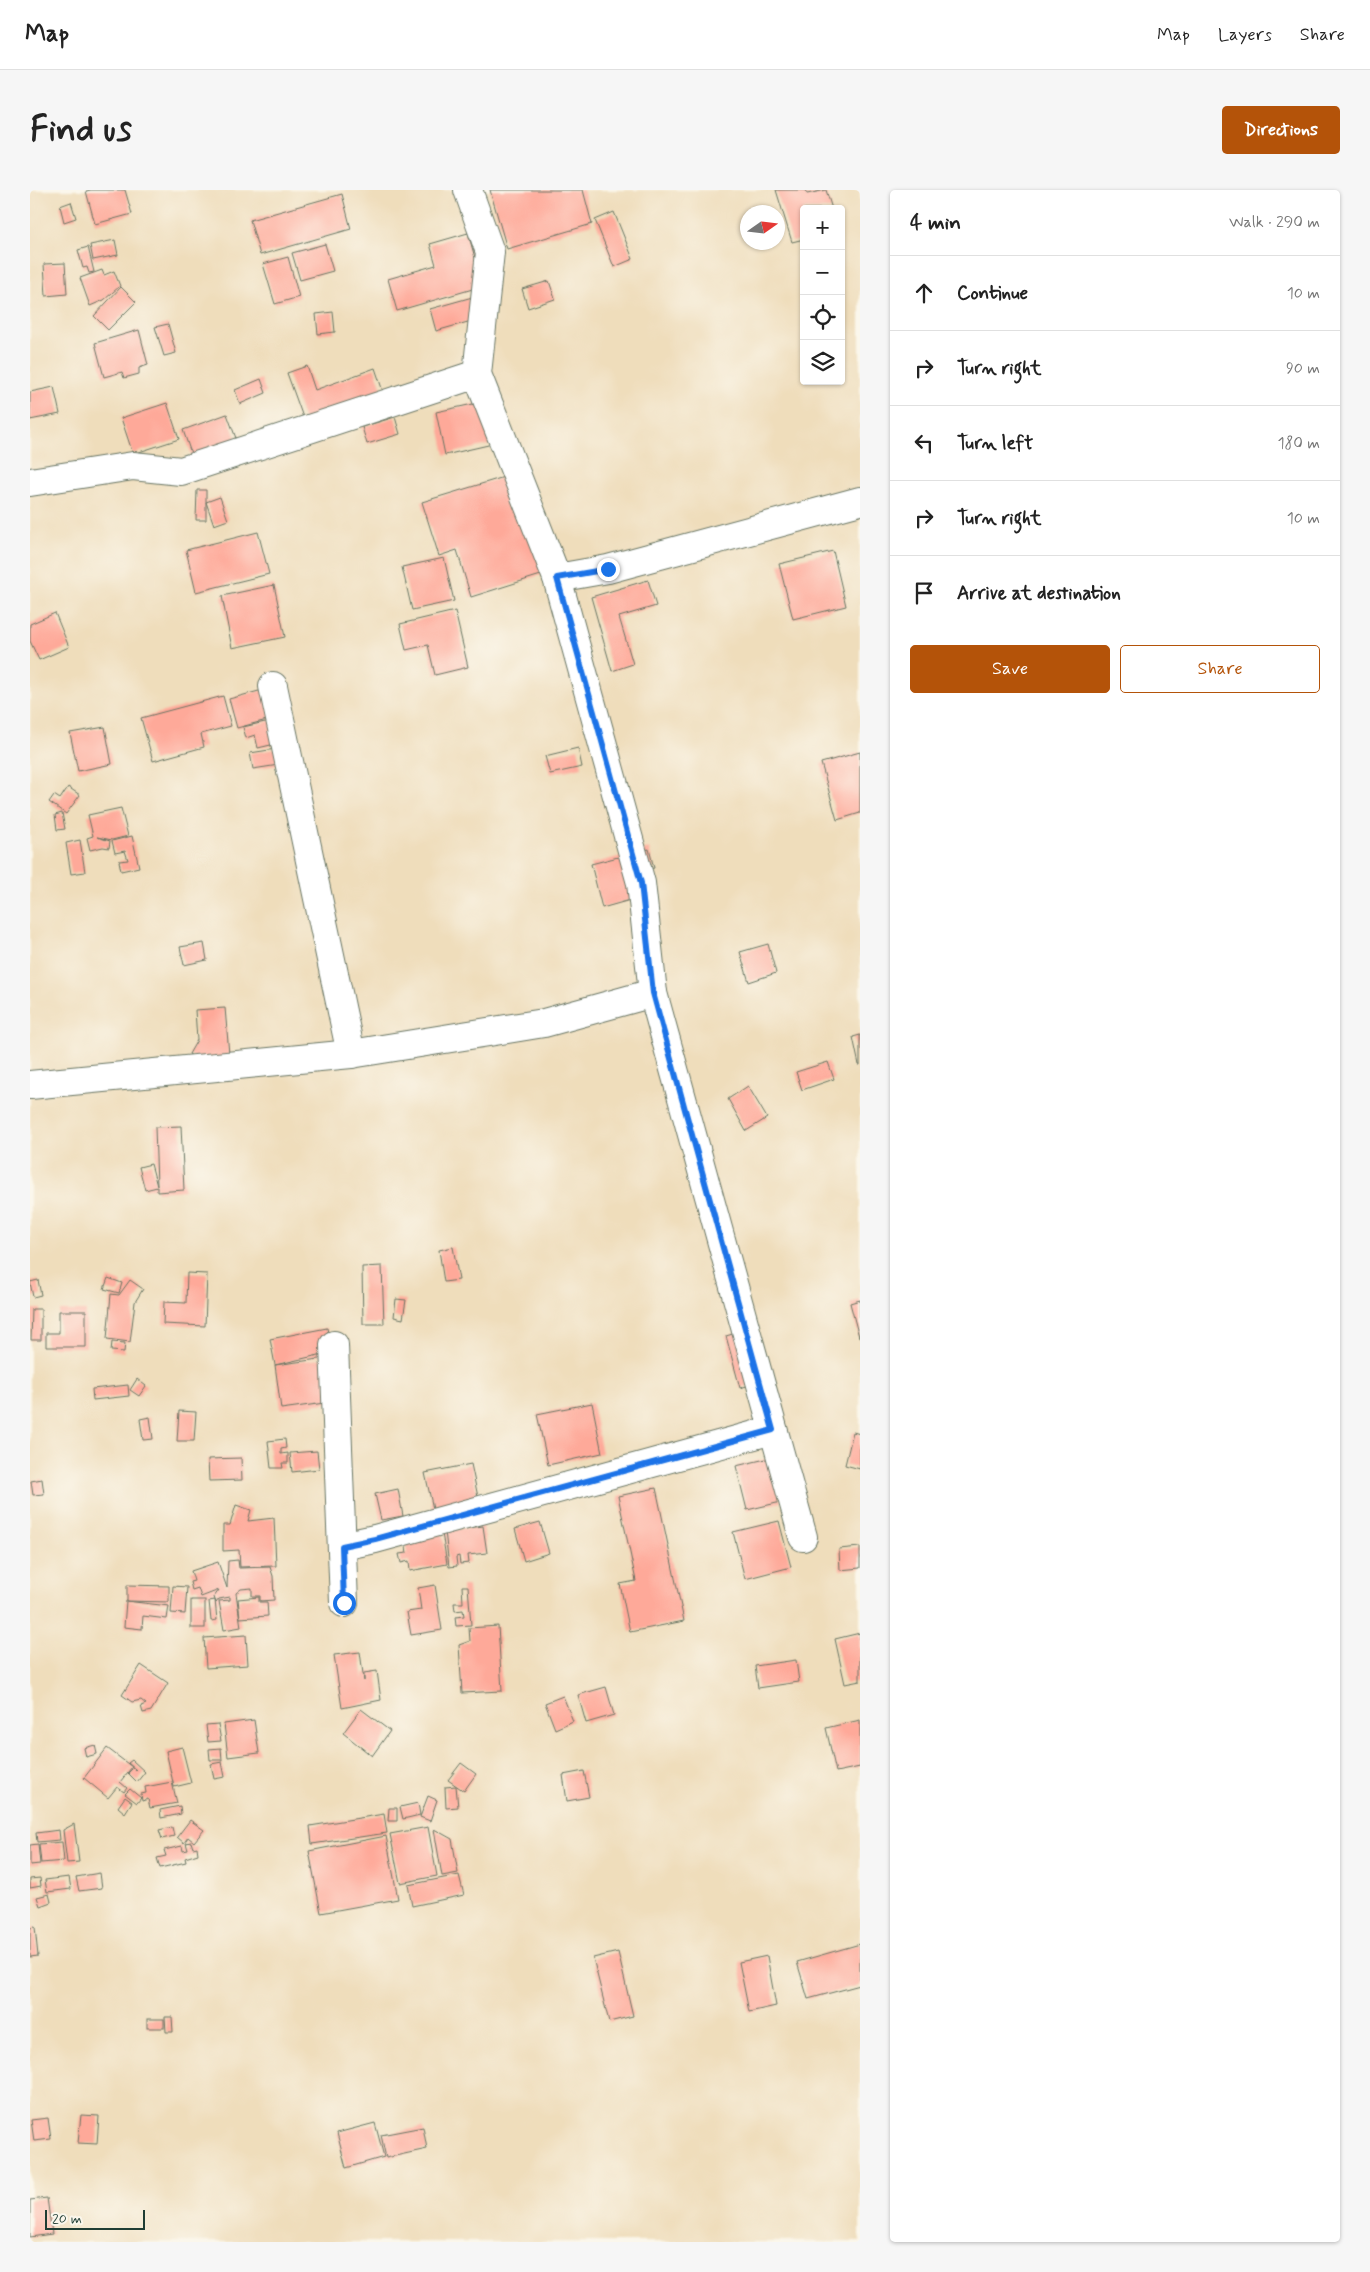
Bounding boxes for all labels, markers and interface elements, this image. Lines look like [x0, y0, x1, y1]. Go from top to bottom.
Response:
text: Map [25, 19, 69, 50]
text: Map [1157, 23, 1190, 47]
text: Layers [1218, 23, 1272, 47]
text: Share [1300, 23, 1345, 47]
button: Directions [1222, 106, 1340, 154]
text: Find us [30, 107, 132, 153]
north arrow [740, 205, 785, 250]
map controls [800, 205, 845, 385]
button: + [800, 205, 845, 250]
text: 4 min [910, 209, 961, 237]
text: Walk · 290 m [1229, 212, 1320, 233]
button: − [800, 250, 845, 295]
icon: ahead [910, 279, 938, 307]
text: Continue [957, 281, 1028, 306]
text: 10 m [1287, 283, 1320, 304]
button: locate [800, 295, 845, 340]
button: layers [800, 340, 845, 385]
icon: right [910, 354, 938, 382]
text: Turn right [957, 356, 1041, 381]
text: 90 m [1286, 358, 1320, 379]
icon: left [910, 429, 938, 457]
text: Turn left [957, 431, 1033, 456]
text: 180 m [1277, 433, 1320, 454]
icon: right [910, 504, 938, 532]
text: Turn right [957, 506, 1041, 531]
text: 10 m [1287, 508, 1320, 529]
route end [597, 558, 620, 581]
icon: arrive [910, 579, 938, 607]
text: Arrive at destination [957, 581, 1121, 606]
button: Save [910, 645, 1110, 693]
button: Share [1120, 645, 1320, 693]
route start [333, 1592, 356, 1615]
scale bar [45, 2207, 145, 2230]
text: 20 m [52, 2210, 82, 2228]

